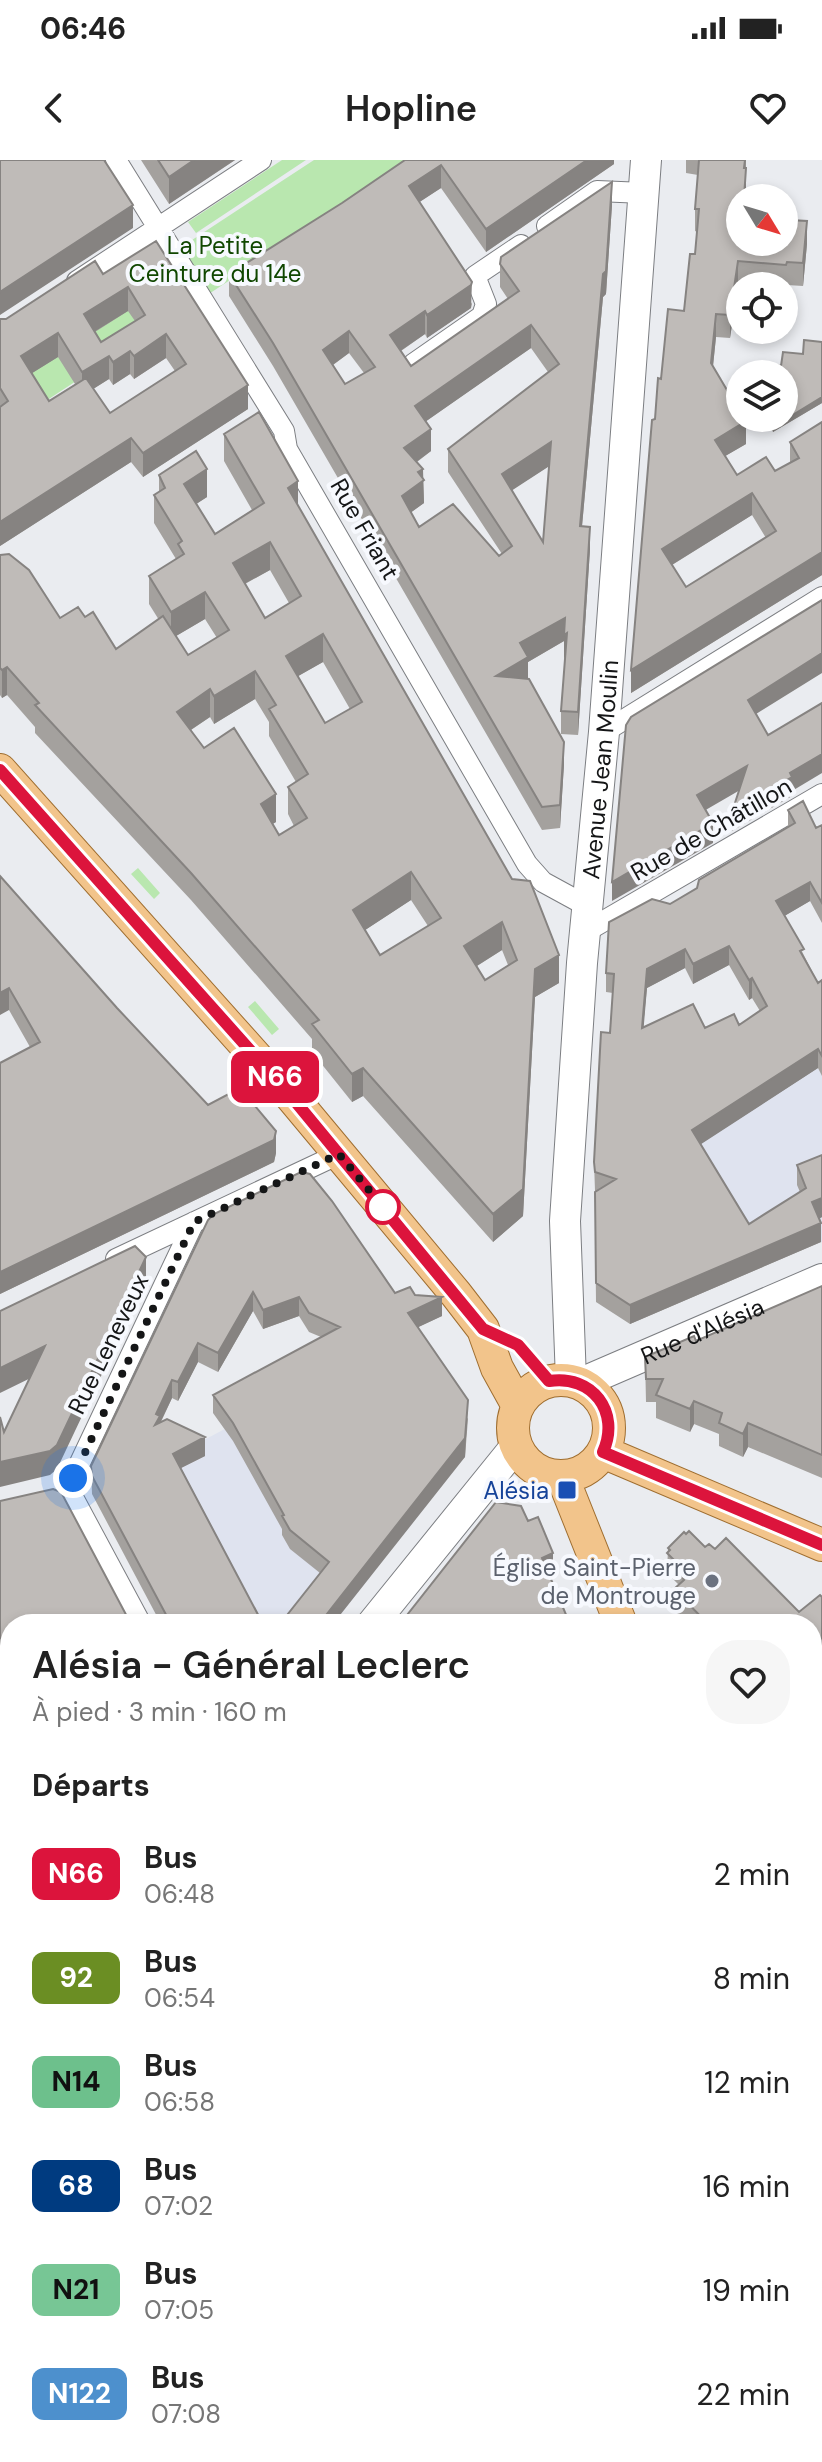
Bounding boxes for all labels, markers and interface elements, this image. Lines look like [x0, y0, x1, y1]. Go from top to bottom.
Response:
text: 06:46 [40, 9, 126, 48]
text: Hopline [345, 85, 477, 132]
icon: back [32, 86, 76, 130]
icon: heart [746, 86, 790, 130]
north arrow [726, 184, 798, 256]
map controls [726, 184, 798, 432]
park label: La Petite Ceinture du 14e [129, 230, 301, 289]
button: locate [726, 272, 798, 344]
button: layers [726, 360, 798, 432]
street label: Rue Friant [324, 473, 406, 585]
street label: Avenue Jean Moulin [575, 659, 625, 881]
street label: Rue de Châtillon [625, 770, 797, 888]
line badge: N66 [229, 1051, 321, 1103]
text: N66 [247, 1058, 303, 1095]
unlabelled marker [366, 1190, 400, 1224]
street label: Rue Leneveux [61, 1269, 155, 1419]
street label: Rue d'Alésia [636, 1290, 769, 1371]
your location [53, 1458, 93, 1498]
place label: Alésia [483, 1475, 549, 1506]
marker: Alésia [556, 1479, 578, 1501]
place label: Église Saint-Pierre de Montrouge [493, 1552, 696, 1611]
marker: Église Saint-Pierre de Montrouge [703, 1572, 721, 1590]
text: Alésia - Général Leclerc [32, 1640, 470, 1690]
button: heart [706, 1640, 790, 1724]
text: À pied · 3 min · 160 m [32, 1695, 287, 1729]
text: Départs [32, 1766, 150, 1805]
text: Bus [144, 1838, 198, 1877]
text: N66 [48, 1855, 104, 1892]
text: 2 min [714, 1855, 790, 1894]
text: 06:48 [144, 1877, 215, 1911]
text: Bus [144, 1942, 198, 1981]
text: 92 [59, 1959, 93, 1996]
text: 8 min [713, 1959, 790, 1998]
text: 06:54 [144, 1981, 215, 2015]
text: Bus [144, 2046, 198, 2085]
text: N14 [52, 2063, 100, 2100]
text: 12 min [704, 2063, 790, 2102]
text: 06:58 [144, 2085, 215, 2119]
text: Bus [144, 2150, 198, 2189]
text: 68 [58, 2167, 94, 2204]
text: 16 min [703, 2167, 790, 2206]
text: 07:02 [144, 2189, 213, 2223]
text: Bus [144, 2254, 198, 2293]
text: N21 [53, 2271, 99, 2308]
text: 19 min [703, 2271, 790, 2310]
text: 07:05 [144, 2293, 214, 2327]
text: Bus [151, 2358, 205, 2397]
text: N122 [48, 2375, 111, 2412]
text: 22 min [696, 2375, 790, 2414]
text: 07:08 [151, 2397, 221, 2431]

